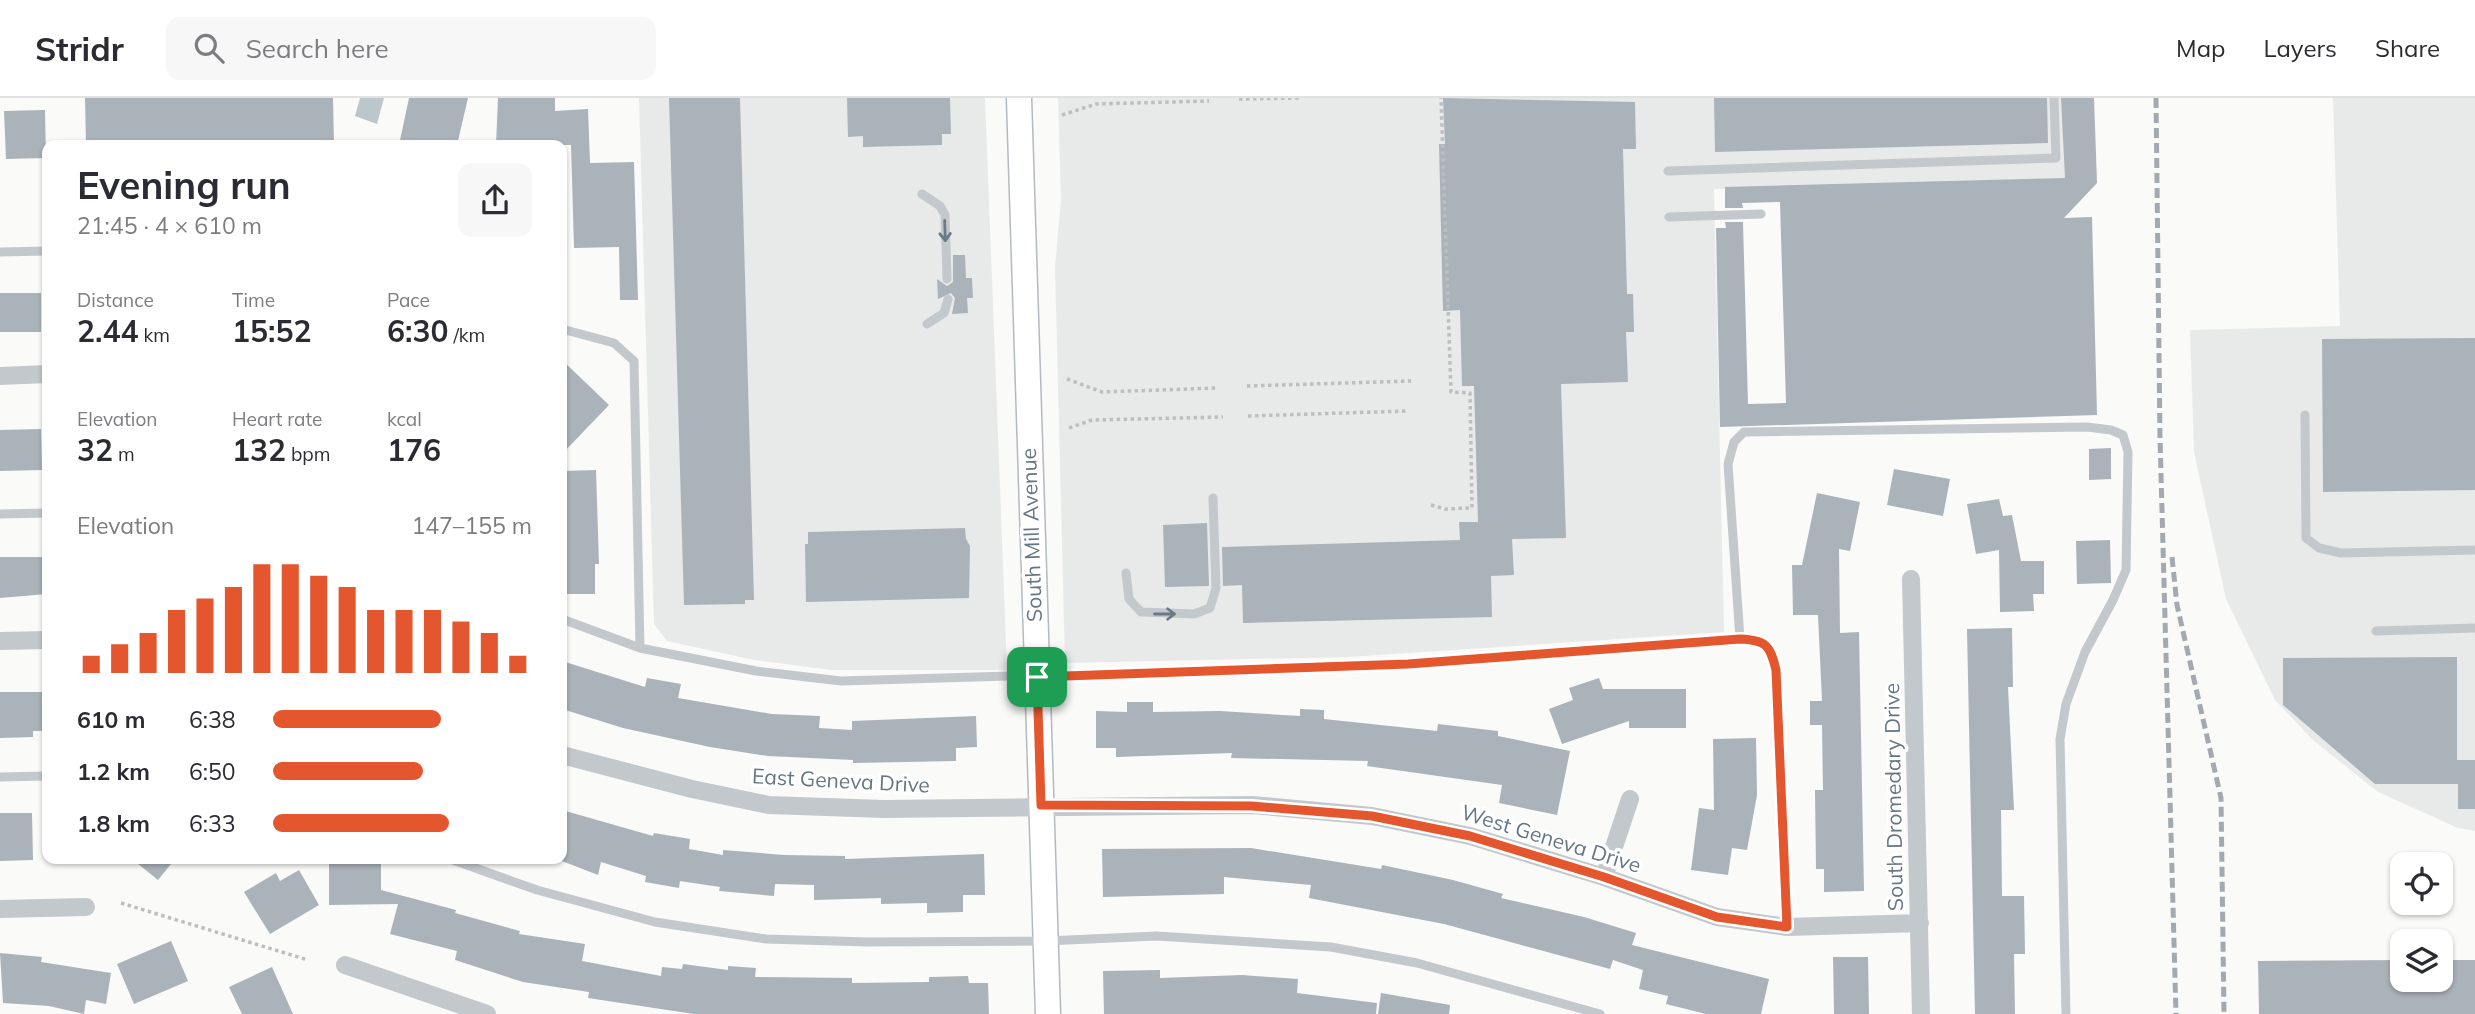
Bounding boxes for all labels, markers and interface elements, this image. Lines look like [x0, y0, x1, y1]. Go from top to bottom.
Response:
search box [166, 17, 656, 80]
text: Stridr [35, 28, 124, 69]
icon: search [190, 29, 228, 67]
text: Search here [246, 32, 389, 65]
text: Map [2176, 33, 2225, 63]
text: Layers [2263, 33, 2337, 63]
text: Share [2375, 33, 2440, 63]
text: Evening run [77, 161, 291, 209]
button: share [458, 163, 532, 237]
text: 21:45 · 4 × 610 m [77, 211, 262, 240]
one-way arrow [939, 219, 952, 242]
text: Distance [77, 288, 154, 312]
text: Time [232, 288, 275, 312]
text: Pace [387, 288, 430, 312]
text: 2.44 [77, 312, 138, 350]
text: 15:52 [232, 312, 311, 350]
text: 6:30 [387, 312, 448, 350]
text: km [138, 323, 170, 347]
text: /km [448, 323, 485, 347]
text: Elevation [77, 407, 157, 431]
text: Heart rate [232, 407, 322, 431]
text: kcal [387, 407, 422, 431]
text: 32 [77, 431, 113, 469]
text: 132 [232, 431, 286, 469]
text: 176 [387, 431, 441, 469]
text: m [113, 442, 135, 466]
text: bpm [286, 442, 330, 466]
street label: South Mill Avenue [1015, 448, 1047, 622]
text: Elevation [77, 511, 174, 540]
text: 147–155 m [411, 511, 532, 540]
one-way arrow [1153, 607, 1176, 621]
pin [1007, 647, 1067, 707]
icon: arrive [1018, 658, 1056, 696]
street label: South Dromedary Drive [1878, 683, 1908, 911]
text: 610 m [77, 705, 145, 734]
text: 6:38 [189, 705, 236, 734]
text: 1.2 km [77, 757, 150, 786]
text: 6:50 [189, 757, 236, 786]
street label: East Geneva Drive [751, 762, 931, 798]
street label: West Geneva Drive [1458, 798, 1644, 878]
text: 1.8 km [77, 809, 150, 838]
text: 6:33 [189, 809, 236, 838]
map controls [2390, 852, 2453, 992]
button: locate [2390, 852, 2453, 915]
button: layers [2390, 929, 2453, 992]

